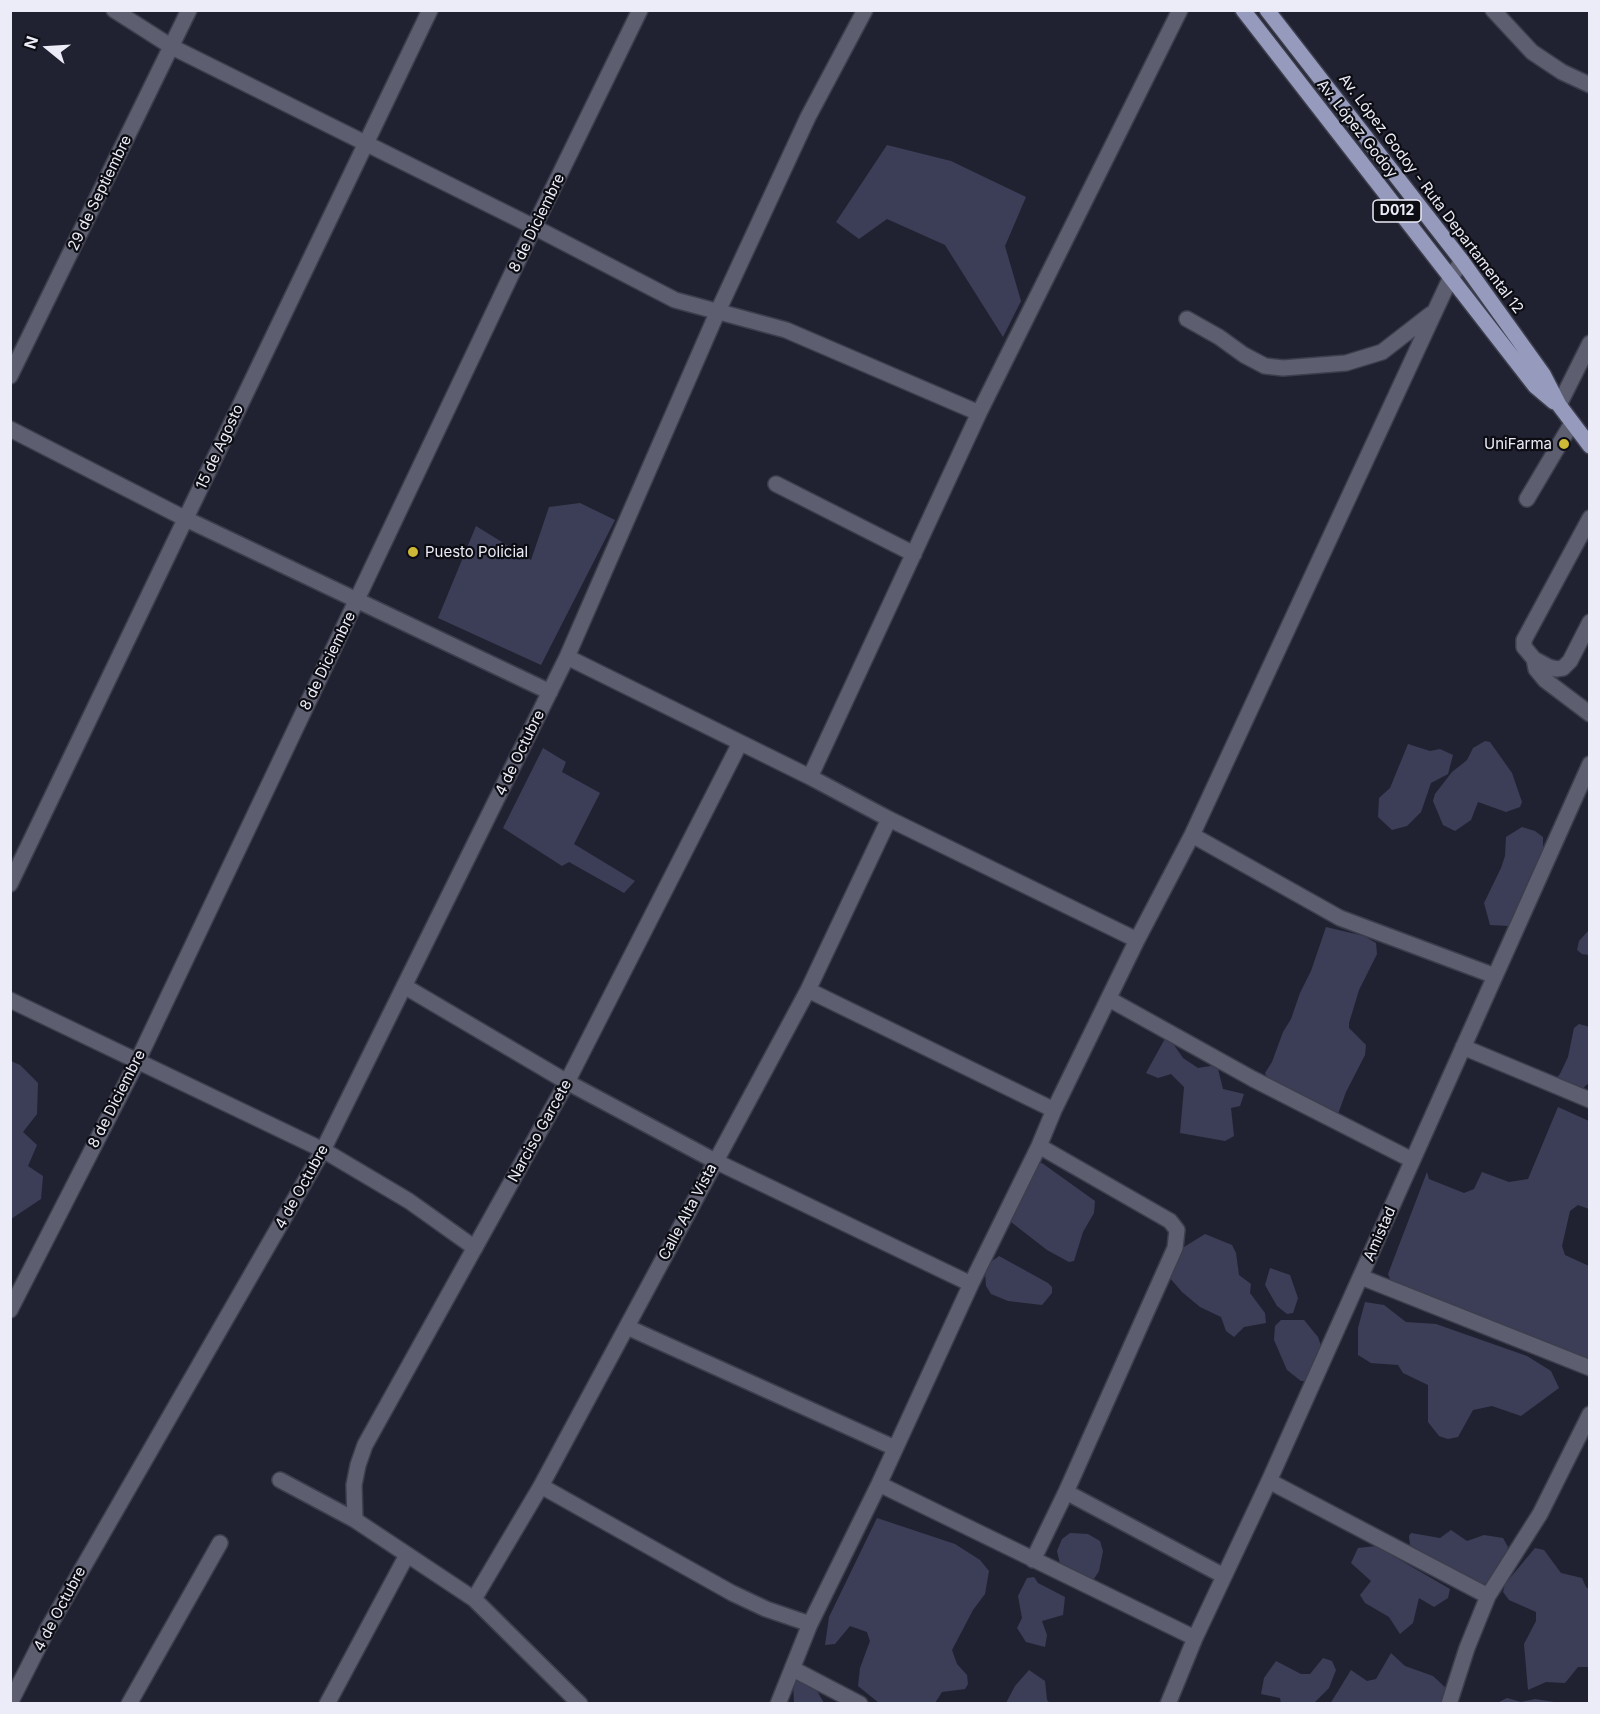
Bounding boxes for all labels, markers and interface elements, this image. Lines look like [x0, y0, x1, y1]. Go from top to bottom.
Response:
north arrow [18, 18, 78, 78]
text: N [19, 34, 42, 51]
street label: Av. López Godoy - Ruta Departamental 12 [1335, 71, 1527, 317]
street label: Av. López Godoy [1313, 76, 1401, 182]
street label: 29 de Septiembre [64, 132, 136, 254]
street label: 8 de Diciembre [505, 171, 569, 275]
road number: D012 [1373, 200, 1421, 222]
street label: 15 de Agosto [192, 402, 248, 492]
place label: UniFarma [1484, 435, 1552, 453]
marker: UniFarma [1557, 437, 1571, 451]
place label: Puesto Policial [425, 543, 528, 561]
marker: Puesto Policial [406, 545, 420, 559]
street label: 8 de Diciembre [296, 609, 360, 713]
street label: 4 de Octubre [491, 707, 549, 799]
street label: 8 de Diciembre [85, 1047, 149, 1151]
street label: Narciso Garcete [504, 1077, 576, 1185]
street label: 4 de Octubre [272, 1142, 332, 1232]
street label: Calle Alta Vista [655, 1161, 721, 1263]
street label: Amistad [1360, 1204, 1400, 1264]
street label: 4 de Octubre [30, 1564, 90, 1654]

